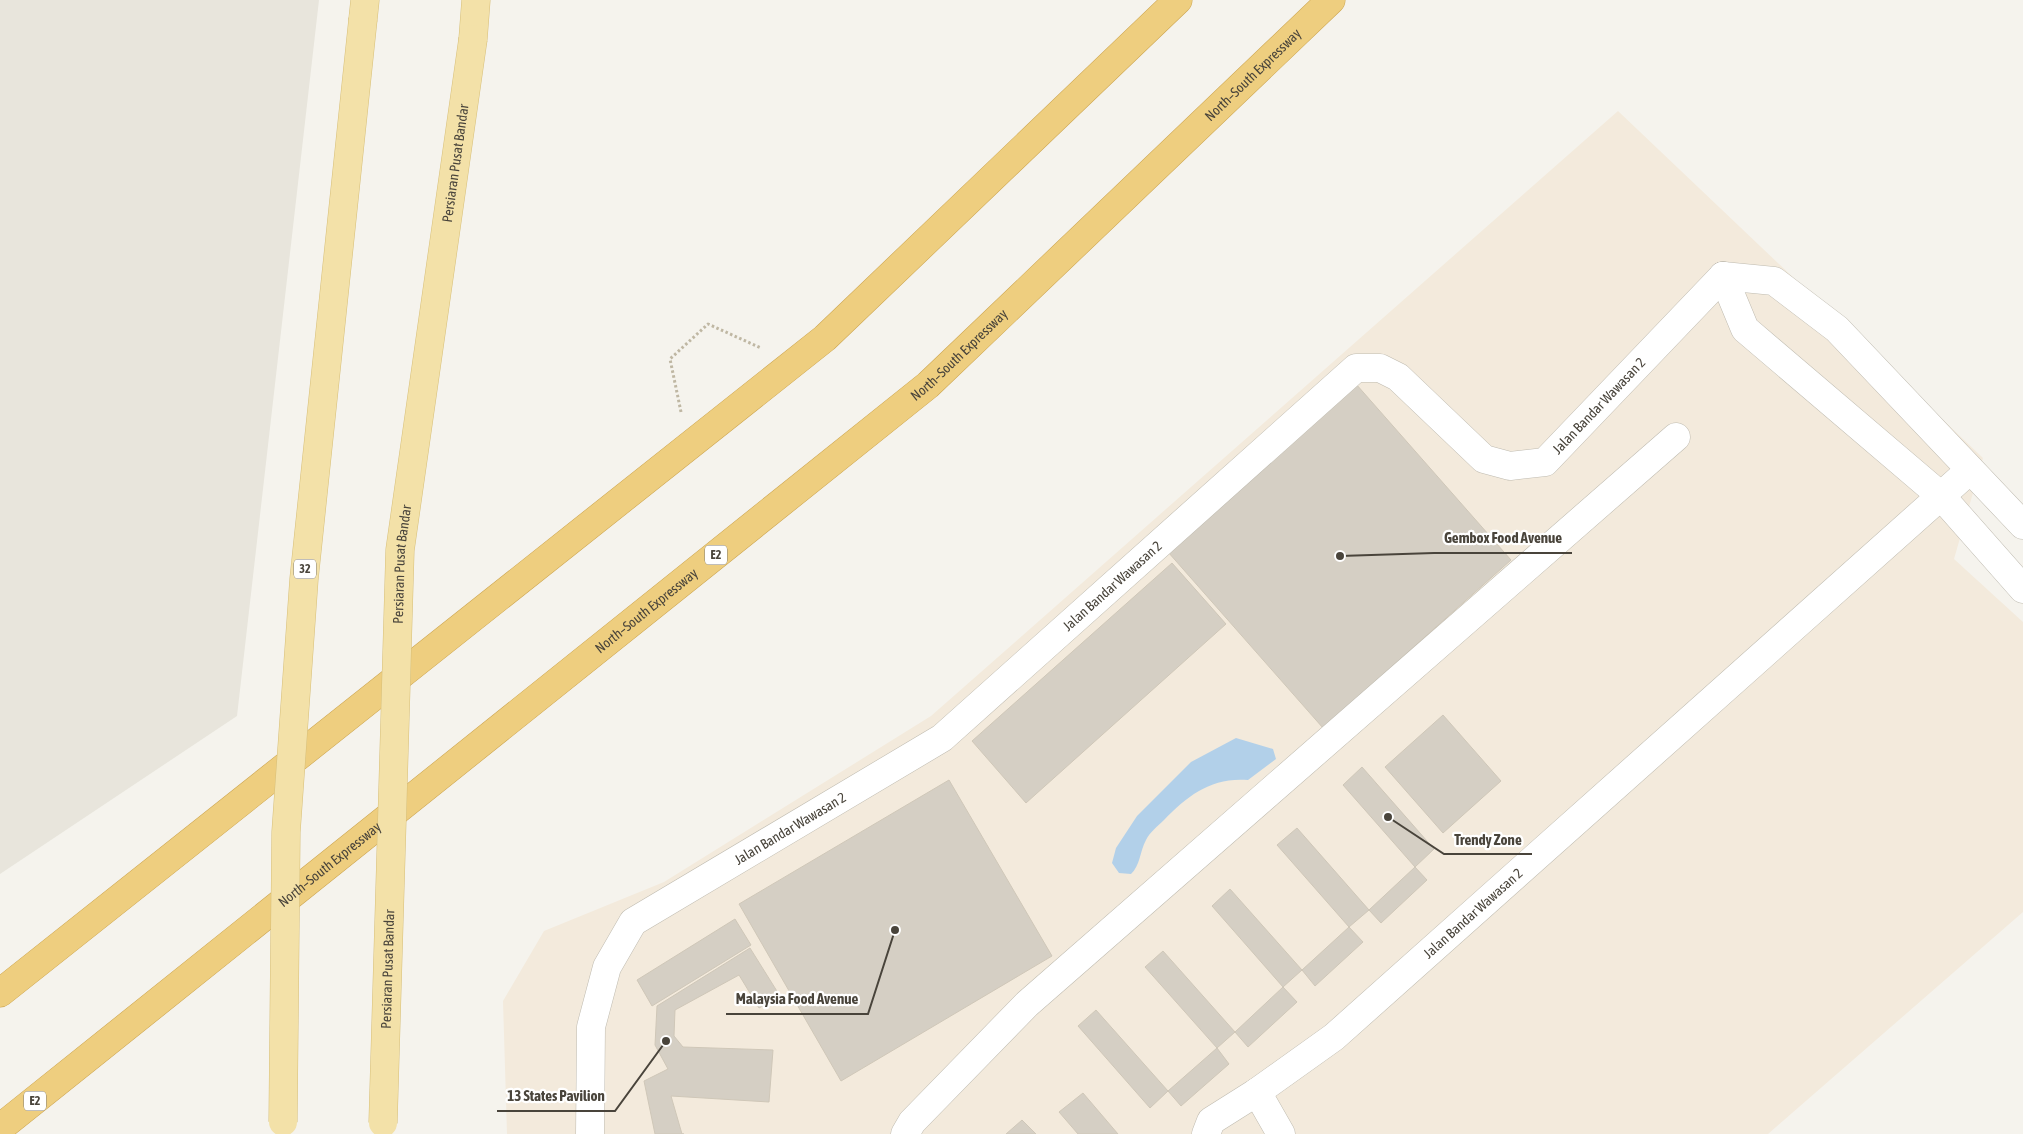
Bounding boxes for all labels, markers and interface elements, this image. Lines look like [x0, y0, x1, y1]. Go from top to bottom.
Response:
street label: North–South Expressway [1202, 25, 1304, 124]
street label: Persiaran Pusat Bandar [439, 102, 472, 223]
street label: North–South Expressway [907, 306, 1011, 404]
street label: Jalan Bandar Wawasan 2 [1549, 354, 1649, 457]
street label: Persiaran Pusat Bandar [390, 503, 414, 624]
callout: Gembox Food Avenue [1434, 523, 1572, 553]
text: Gembox Food Avenue [1444, 529, 1562, 546]
street label: Jalan Bandar Wawasan 2 [1060, 538, 1165, 634]
road number: E2 [705, 546, 727, 564]
road number: 32 [294, 560, 316, 578]
street label: North–South Expressway [592, 565, 701, 656]
street label: Jalan Bandar Wawasan 2 [732, 789, 849, 868]
street label: North–South Expressway [275, 818, 384, 910]
callout: Trendy Zone [1444, 824, 1532, 854]
text: Trendy Zone [1454, 831, 1522, 848]
street label: Jalan Bandar Wawasan 2 [1420, 865, 1526, 961]
street label: Persiaran Pusat Bandar [378, 908, 397, 1029]
callout: Malaysia Food Avenue [726, 984, 868, 1014]
text: Malaysia Food Avenue [736, 990, 858, 1007]
callout: 13 States Pavilion [497, 1081, 615, 1111]
text: 13 States Pavilion [507, 1087, 605, 1104]
road number: E2 [24, 1092, 46, 1110]

